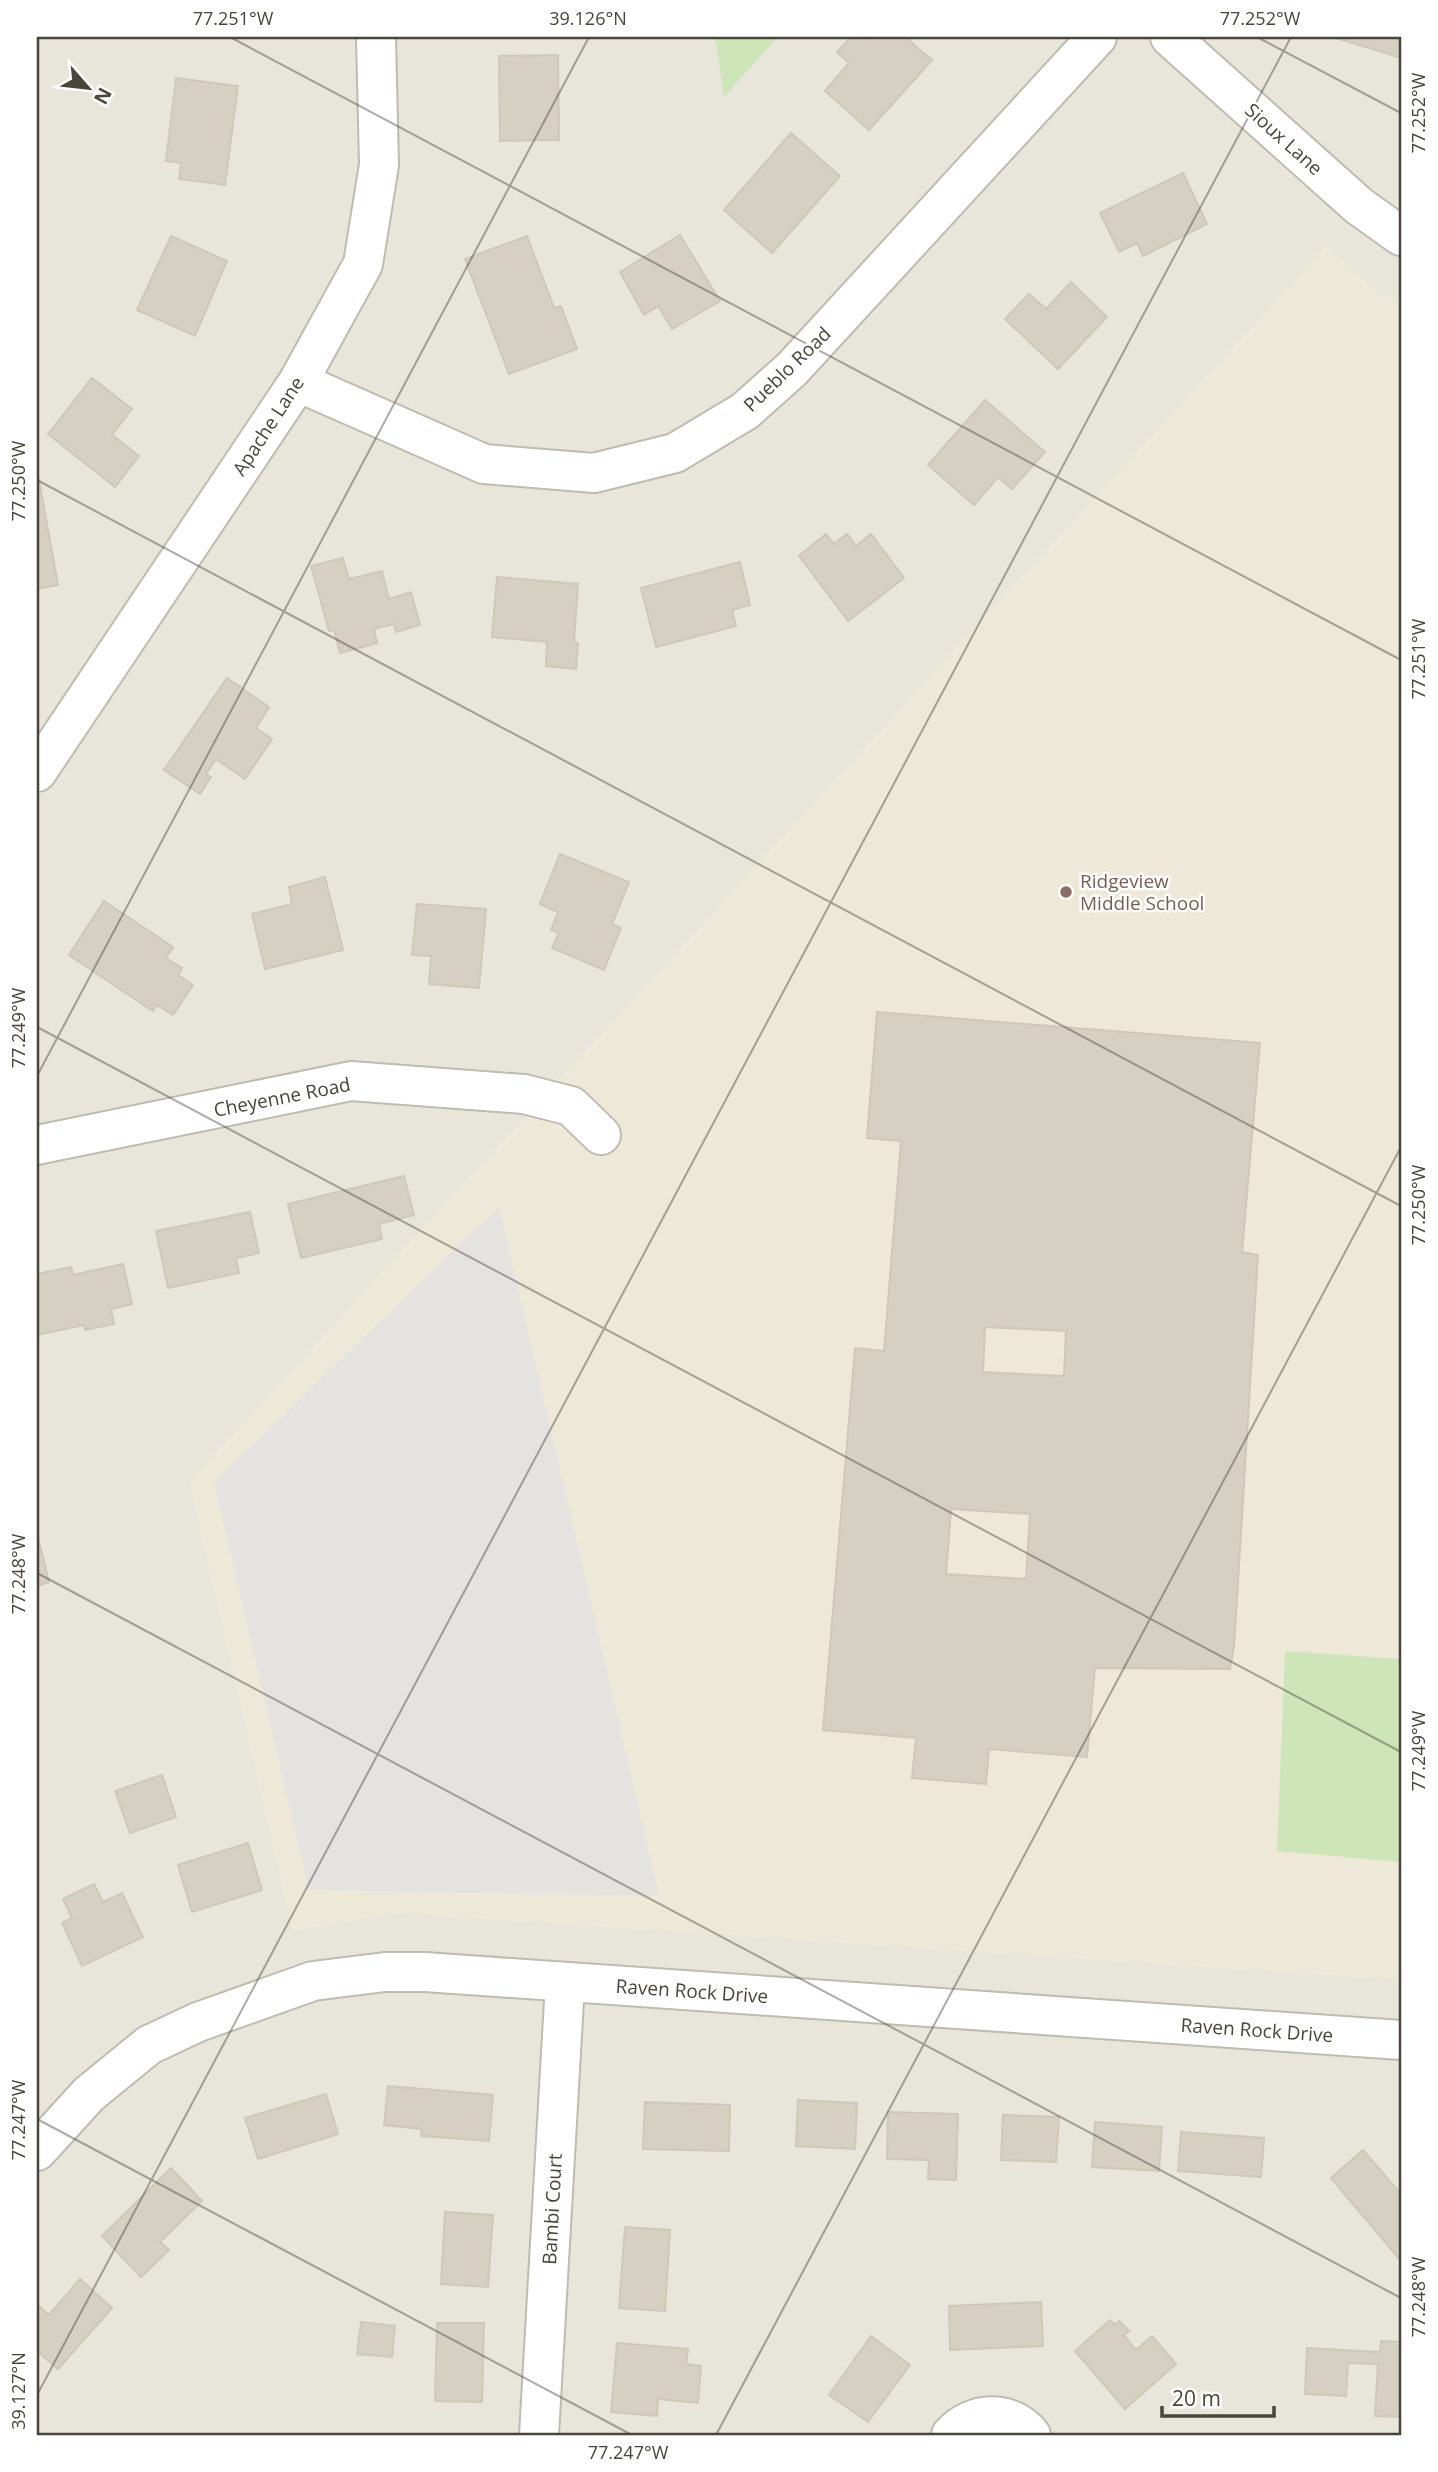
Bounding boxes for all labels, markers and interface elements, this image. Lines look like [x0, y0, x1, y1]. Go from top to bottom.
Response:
text: 77.251°W [193, 6, 274, 30]
text: 39.126°N [549, 6, 627, 30]
text: 77.252°W [1220, 6, 1301, 30]
north arrow [52, 52, 122, 122]
text: 77.252°W [1406, 72, 1430, 153]
text: N [88, 83, 118, 109]
street label: Sioux Lane [1240, 97, 1328, 181]
street label: Pueblo Road [738, 321, 836, 417]
street label: Apache Lane [226, 371, 310, 481]
text: 77.250°W [6, 440, 30, 521]
text: 77.251°W [1406, 618, 1430, 699]
place label: Ridgeview Middle School [1080, 868, 1204, 916]
marker: Ridgeview Middle School [1058, 884, 1074, 900]
text: 77.249°W [6, 987, 30, 1068]
street label: Cheyenne Road [211, 1071, 353, 1123]
text: 77.250°W [1406, 1164, 1430, 1245]
text: 77.248°W [6, 1533, 30, 1614]
text: 77.249°W [1406, 1710, 1430, 1791]
street label: Raven Rock Drive [615, 1973, 769, 2009]
street label: Raven Rock Drive [1180, 2012, 1334, 2048]
text: 77.247°W [6, 2079, 30, 2160]
street label: Bambi Court [536, 2152, 568, 2265]
text: 77.248°W [1406, 2256, 1430, 2337]
text: 39.127°N [6, 2352, 30, 2430]
scale bar [1162, 2374, 1274, 2418]
text: 20 m [1172, 2384, 1221, 2412]
text: 77.247°W [588, 2440, 669, 2464]

